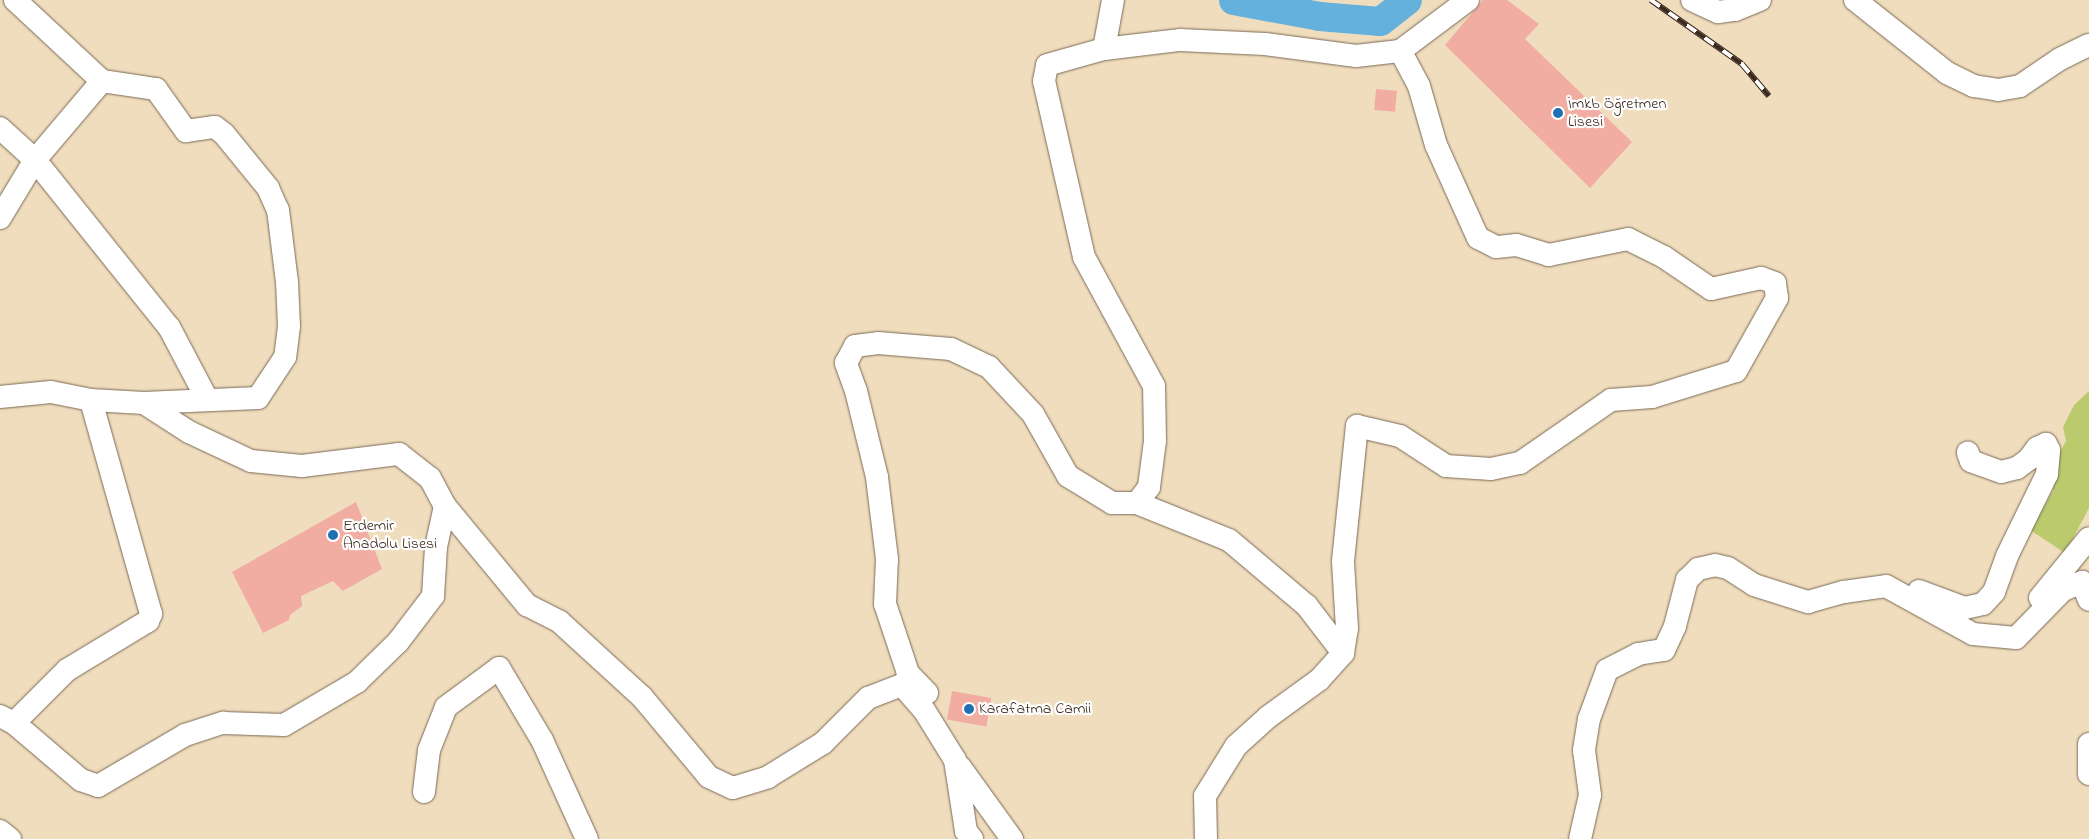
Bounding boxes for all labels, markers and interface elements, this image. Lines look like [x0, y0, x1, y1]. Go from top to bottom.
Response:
place label: İmkb Öğretmen Lisesi [1568, 94, 1666, 132]
marker: İmkb Öğretmen Lisesi [1552, 107, 1564, 119]
place label: Erdemir Anadolu Lisesi [343, 516, 437, 554]
marker: Erdemir Anadolu Lisesi [327, 529, 339, 541]
place label: Karafatma Camii [979, 699, 1091, 719]
marker: Karafatma Camii [963, 703, 975, 715]

